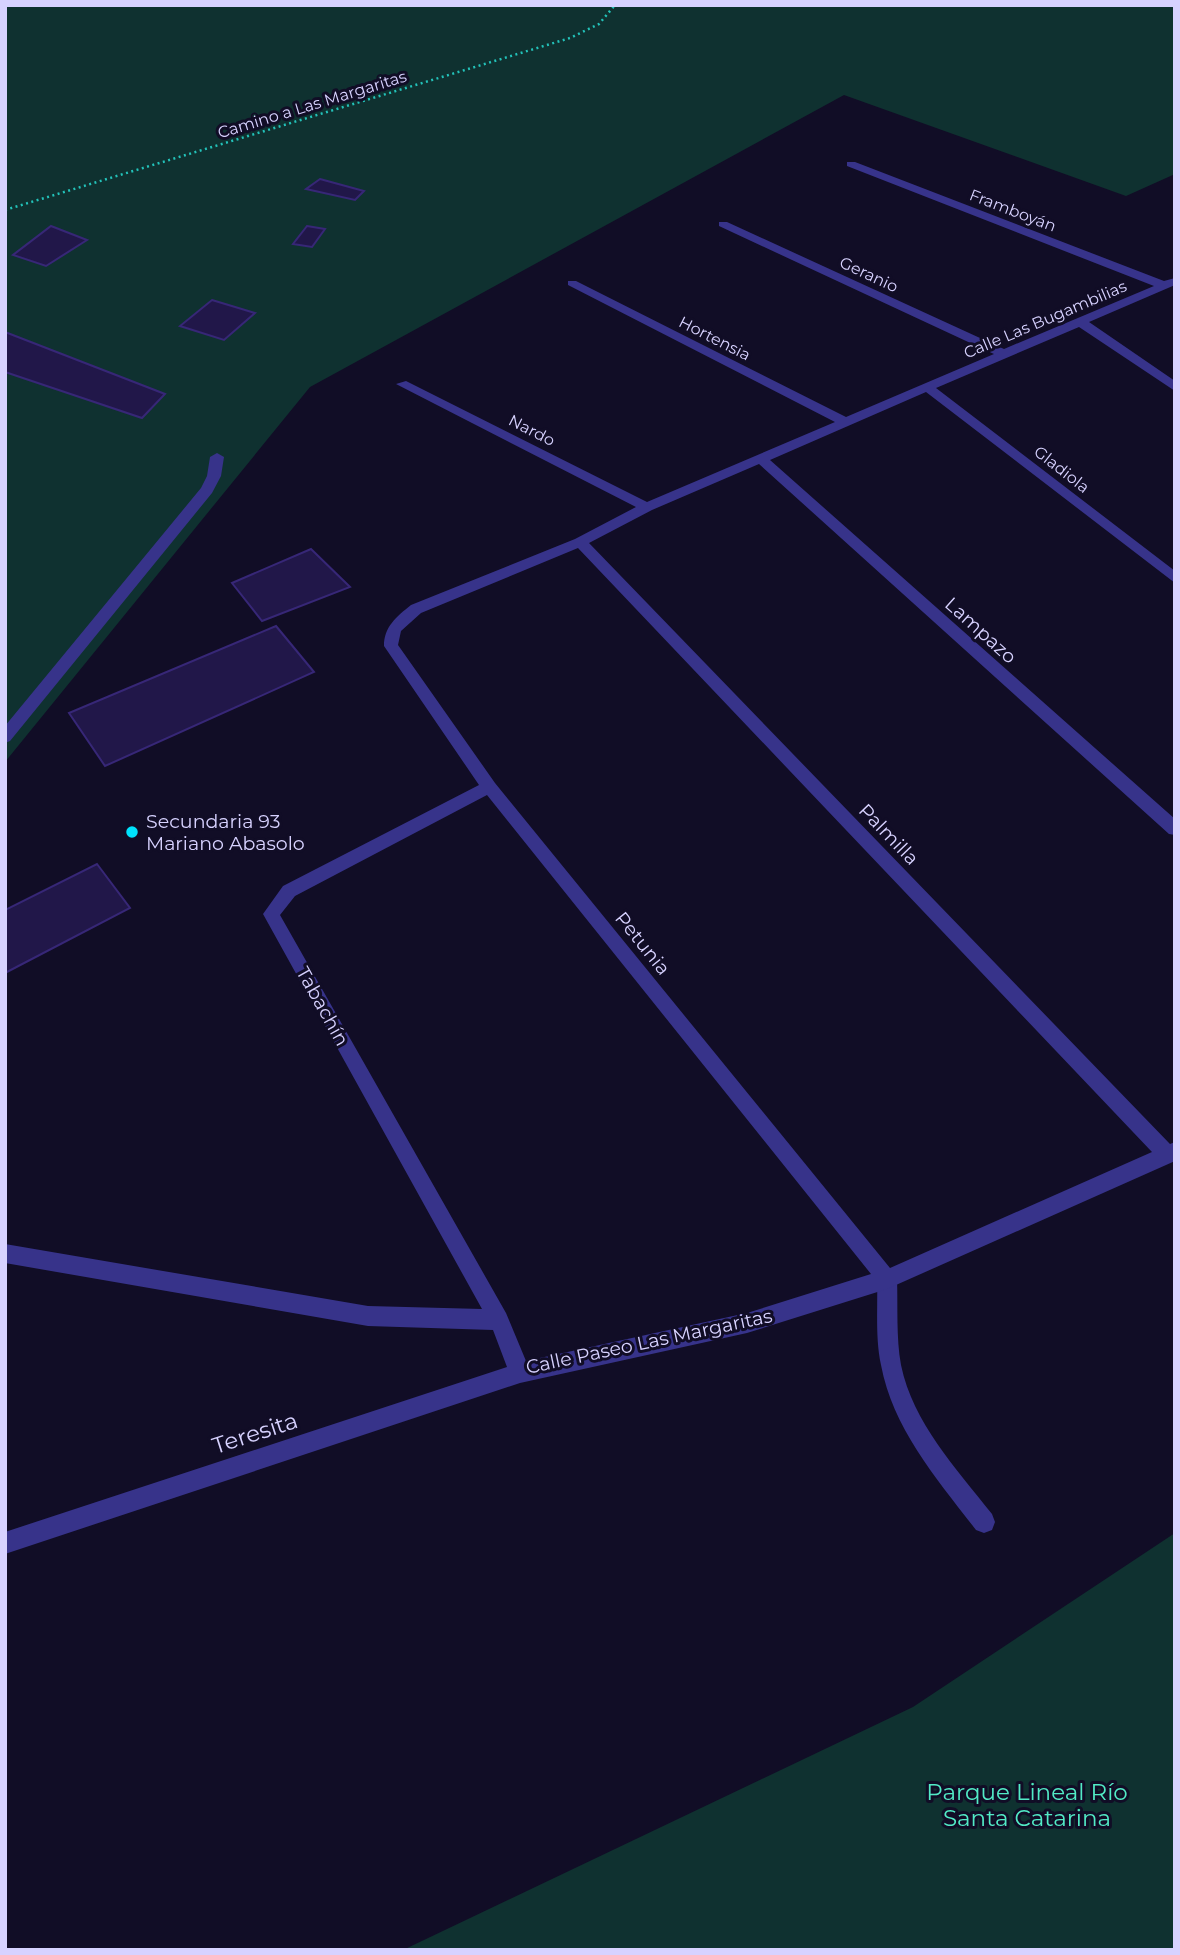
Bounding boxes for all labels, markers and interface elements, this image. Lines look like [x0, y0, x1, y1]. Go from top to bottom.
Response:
street label: Camino a Las Margaritas [215, 67, 409, 142]
street label: Framboyán [967, 185, 1059, 236]
street label: Geranio [837, 253, 901, 296]
street label: Calle Las Bugambilias [961, 276, 1130, 362]
street label: Hortensia [676, 312, 754, 365]
street label: Nardo [505, 411, 558, 450]
street label: Gladiola [1030, 442, 1093, 497]
street label: Lampazo [940, 592, 1021, 668]
street label: Palmilla [854, 799, 923, 870]
place label: Secundaria 93 Mariano Abasolo [146, 810, 305, 855]
marker: Secundaria 93 Mariano Abasolo [124, 824, 140, 840]
street label: Petunia [610, 907, 675, 980]
street label: Tabachín [291, 963, 354, 1050]
street label: Calle Paseo Las Margaritas [524, 1304, 774, 1379]
street label: Teresita [209, 1406, 301, 1460]
park label: Parque Lineal Río Santa Catarina [926, 1778, 1128, 1832]

